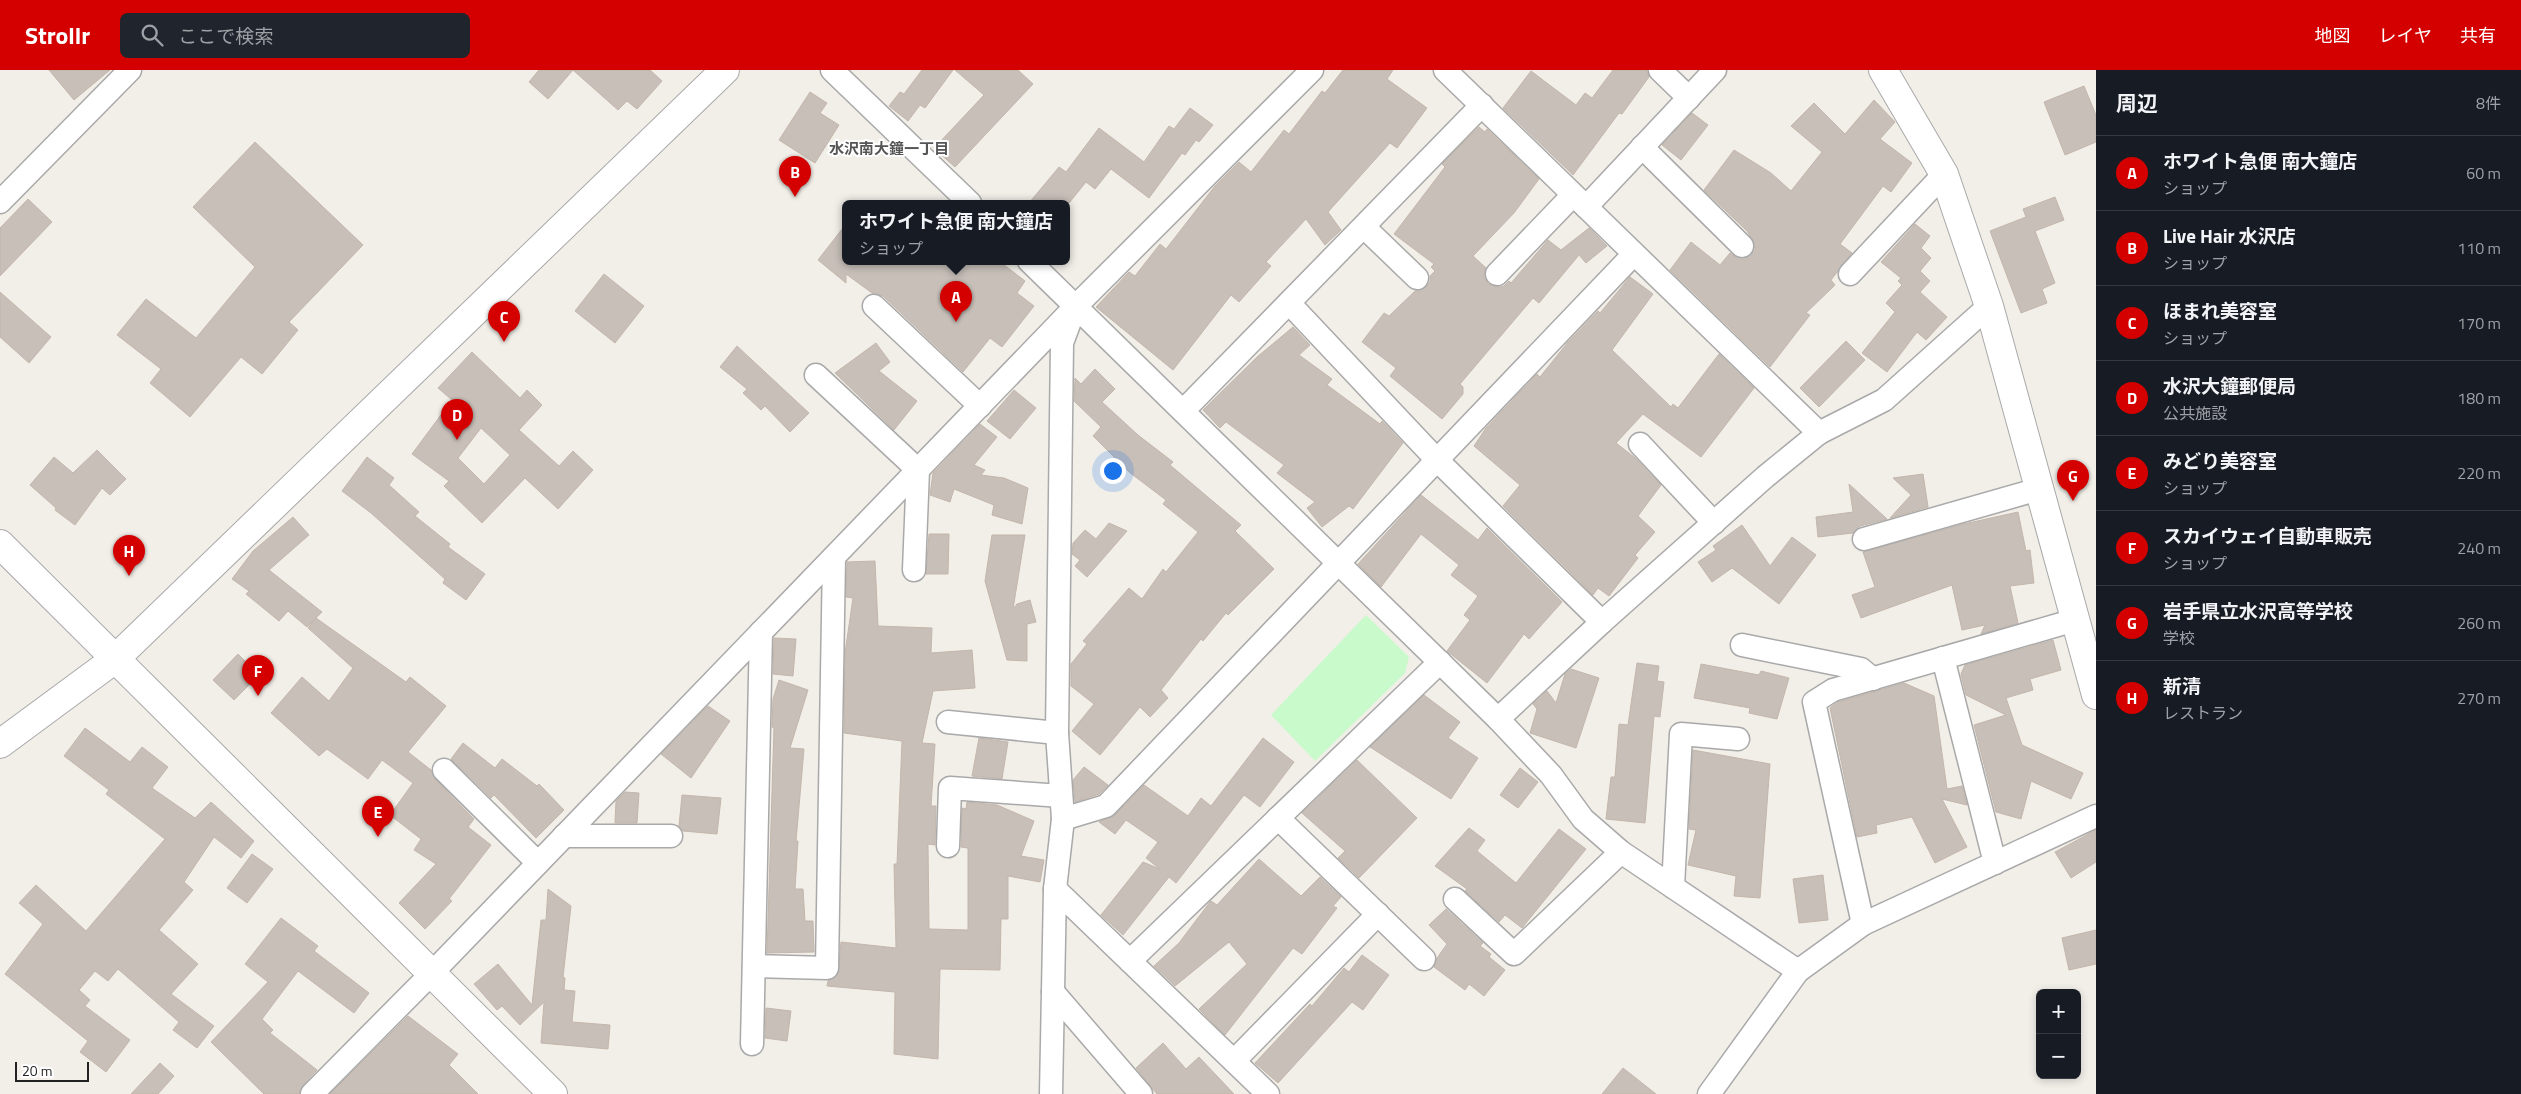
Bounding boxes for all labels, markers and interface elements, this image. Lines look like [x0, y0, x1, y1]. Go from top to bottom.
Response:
search box [120, 13, 470, 58]
text: Strollr [25, 17, 90, 53]
icon: search [138, 21, 166, 49]
text: ここで検索 [178, 21, 273, 50]
text: 地図 [2315, 22, 2351, 49]
text: レイヤ [2379, 22, 2432, 49]
text: 共有 [2460, 22, 2496, 49]
text: 周辺 [2116, 87, 2158, 119]
text: 8件 [2476, 91, 2501, 115]
district label: 水沢南大鐘一丁目 [829, 137, 949, 160]
text: ホワイト急便 南大鐘店 [2163, 146, 2357, 175]
pin: B [779, 156, 811, 197]
text: A [2127, 161, 2137, 185]
text: 60 m [2466, 161, 2501, 185]
text: ショップ [2163, 176, 2227, 200]
popup [842, 200, 1070, 265]
text: ホワイト急便 南大鐘店 [859, 206, 1053, 235]
text: Live Hair 水沢店 [2163, 221, 2296, 250]
text: ショップ [859, 236, 923, 260]
text: B [2127, 236, 2137, 260]
text: 110 m [2457, 236, 2501, 260]
text: ショップ [2163, 251, 2227, 275]
pin: A [940, 281, 972, 322]
text: ほまれ美容室 [2163, 296, 2277, 325]
pin: C [488, 301, 520, 342]
text: C [2128, 311, 2136, 335]
text: 170 m [2457, 311, 2501, 335]
text: ショップ [2163, 326, 2227, 350]
text: 水沢大鐘郵便局 [2163, 371, 2296, 400]
text: D [2127, 386, 2137, 410]
text: 180 m [2457, 386, 2501, 410]
pin: D [441, 399, 473, 440]
text: 公共施設 [2163, 401, 2227, 425]
text: みどり美容室 [2163, 446, 2277, 475]
your location [1100, 458, 1126, 484]
pin: G [2057, 460, 2089, 501]
text: E [2128, 461, 2136, 485]
text: 220 m [2457, 461, 2501, 485]
text: ショップ [2163, 476, 2227, 500]
text: スカイウェイ自動車販売 [2163, 521, 2372, 550]
pin: H [113, 535, 145, 576]
text: F [2128, 536, 2136, 560]
text: 240 m [2457, 536, 2501, 560]
text: ショップ [2163, 551, 2227, 575]
text: 岩手県立水沢高等学校 [2163, 596, 2353, 625]
text: G [2127, 611, 2137, 635]
text: 260 m [2457, 611, 2501, 635]
text: 学校 [2163, 626, 2195, 650]
pin: F [242, 655, 274, 696]
text: 新清 [2163, 671, 2201, 700]
text: H [2127, 686, 2137, 710]
text: 270 m [2457, 686, 2501, 710]
text: レストラン [2163, 701, 2243, 725]
pin: E [362, 796, 394, 837]
map controls [2036, 989, 2081, 1079]
button: + [2036, 989, 2081, 1034]
button: − [2036, 1034, 2081, 1079]
scale bar [15, 1059, 89, 1082]
text: 20 m [22, 1060, 52, 1081]

